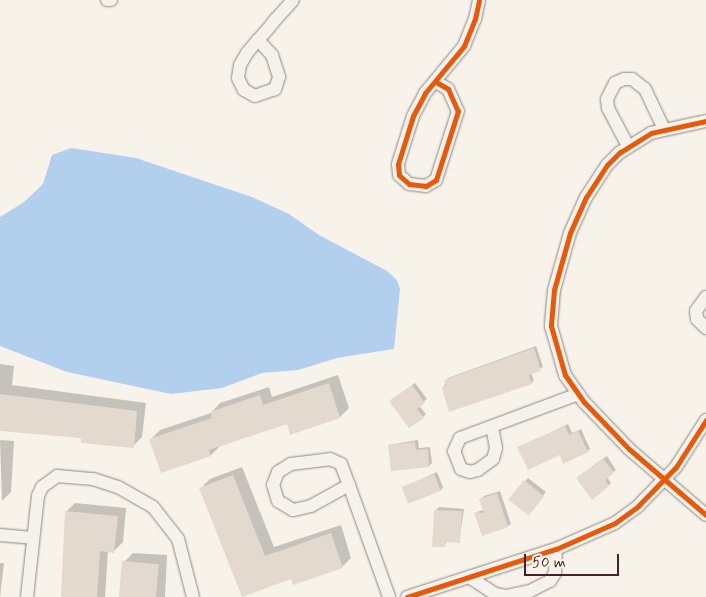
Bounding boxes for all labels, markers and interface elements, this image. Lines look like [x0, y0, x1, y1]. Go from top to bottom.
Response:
scale bar [526, 544, 621, 576]
text: 50 m [532, 553, 566, 573]

